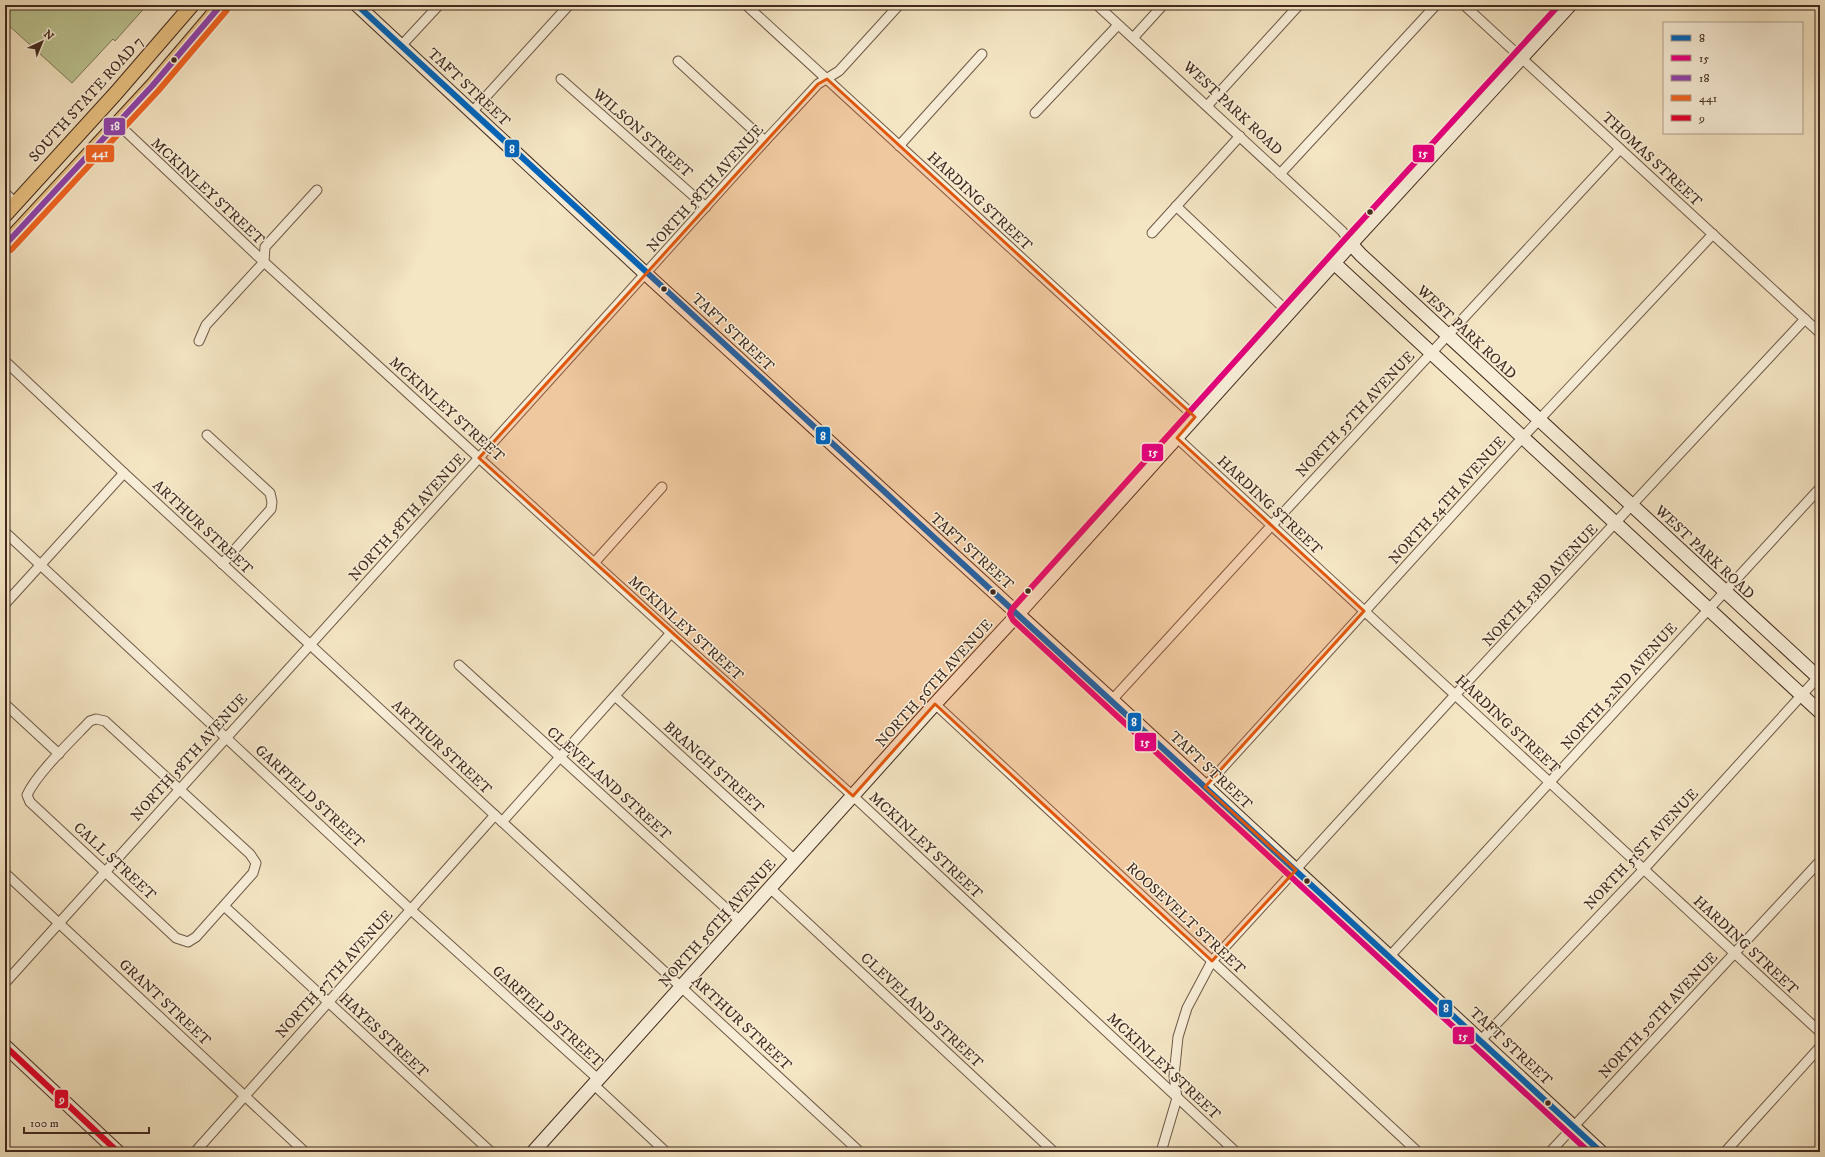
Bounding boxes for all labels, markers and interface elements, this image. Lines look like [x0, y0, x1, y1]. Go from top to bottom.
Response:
north arrow [22, 22, 62, 62]
legend [1663, 22, 1803, 134]
text: N [40, 27, 56, 44]
text: 8 [1699, 31, 1705, 46]
street label: SOUTH STATE ROAD 7 [25, 32, 148, 166]
street label: TAFT STREET [423, 44, 514, 131]
text: 15 [1699, 51, 1709, 66]
unlabelled marker [169, 55, 179, 65]
street label: WEST PARK ROAD [1178, 57, 1286, 159]
text: 18 [1699, 71, 1709, 86]
street label: WILSON STREET [588, 84, 697, 182]
text: 441 [1699, 91, 1717, 106]
street label: THOMAS STREET [1597, 108, 1706, 211]
text: 9 [1698, 111, 1705, 126]
line badge: 18 [103, 117, 126, 136]
text: 18 [110, 120, 120, 134]
street label: NORTH 58TH AVENUE [643, 120, 768, 256]
street label: MCKINLEY STREET [147, 134, 269, 249]
line badge: 8 [504, 139, 520, 158]
text: 8 [509, 143, 515, 157]
line badge: 441 [85, 144, 115, 163]
line badge: 15 [1412, 144, 1435, 163]
text: 441 [91, 147, 108, 161]
text: 15 [1418, 147, 1428, 161]
street label: HARDING STREET [923, 148, 1037, 255]
unlabelled marker [1365, 207, 1375, 217]
street label: WEST PARK ROAD [1412, 281, 1520, 383]
unlabelled marker [659, 284, 669, 294]
street label: TAFT STREET [687, 289, 778, 376]
street label: NORTH 55TH AVENUE [1292, 347, 1419, 481]
street label: MCKINLEY STREET [385, 353, 509, 467]
line badge: 8 [815, 426, 831, 445]
text: 8 [820, 430, 826, 444]
street label: NORTH 54TH AVENUE [1385, 432, 1510, 568]
line badge: 15 [1141, 443, 1164, 462]
text: 15 [1148, 446, 1158, 460]
street label: NORTH 58TH AVENUE [345, 449, 470, 585]
street label: HARDING STREET [1213, 452, 1327, 559]
street label: ARTHUR STREET [149, 476, 257, 579]
street label: WEST PARK ROAD [1650, 501, 1758, 603]
street label: TAFT STREET [926, 509, 1018, 594]
street label: NORTH 53RD AVENUE [1479, 520, 1602, 651]
street label: MCKINLEY STREET [624, 572, 748, 686]
unlabelled marker [1023, 586, 1033, 596]
unlabelled marker [988, 587, 998, 597]
street label: NORTH 56TH AVENUE [872, 615, 997, 751]
street label: NORTH 52ND AVENUE [1557, 618, 1682, 754]
street label: HARDING STREET [1451, 671, 1565, 778]
street label: NORTH 58TH AVENUE [127, 689, 252, 825]
street label: ARTHUR STREET [388, 696, 496, 799]
line badge: 8 [1127, 712, 1142, 732]
text: 8 [1131, 716, 1137, 730]
street label: BRANCH STREET [659, 717, 768, 818]
street label: CLEVELAND STREET [543, 723, 675, 845]
street label: TAFT STREET [1165, 727, 1256, 814]
line badge: 15 [1134, 732, 1157, 752]
text: 15 [1140, 736, 1150, 750]
street label: GARFIELD STREET [251, 741, 369, 853]
street label: NORTH 51ST AVENUE [1580, 784, 1703, 914]
street label: MCKINLEY STREET [865, 788, 987, 903]
street label: CALL STREET [69, 818, 160, 905]
street label: NORTH 56TH AVENUE [655, 855, 780, 991]
street label: ROOSEVELT STREET [1122, 858, 1250, 979]
unlabelled marker [1302, 876, 1312, 886]
street label: HARDING STREET [1689, 892, 1803, 999]
street label: NORTH 57TH AVENUE [272, 906, 397, 1042]
street label: NORTH 50TH AVENUE [1595, 948, 1722, 1083]
street label: CLEVELAND STREET [856, 949, 987, 1073]
street label: GRANT STREET [115, 955, 215, 1050]
street label: GARFIELD STREET [488, 961, 608, 1072]
street label: ARTHUR STREET [688, 972, 796, 1075]
street label: HAYES STREET [335, 989, 433, 1082]
line badge: 8 [1438, 999, 1453, 1018]
text: 8 [1443, 1002, 1449, 1016]
street label: TAFT STREET [1465, 1003, 1556, 1090]
street label: MCKINLEY STREET [1103, 1009, 1225, 1124]
line badge: 15 [1452, 1026, 1475, 1045]
text: 15 [1458, 1030, 1468, 1044]
line badge: 9 [54, 1089, 69, 1109]
text: 9 [58, 1093, 65, 1107]
unlabelled marker [1543, 1098, 1553, 1108]
scale bar [24, 1109, 149, 1135]
text: 100 m [30, 1116, 59, 1131]

